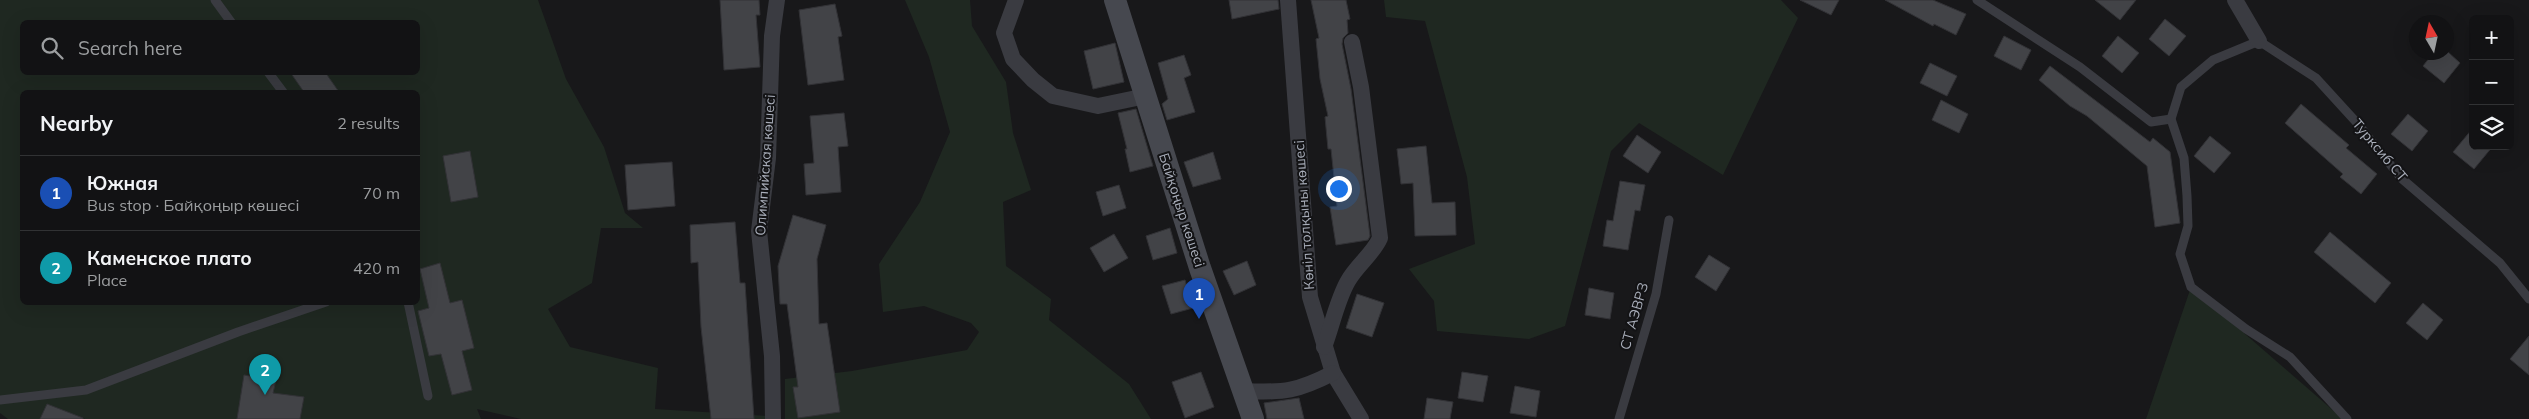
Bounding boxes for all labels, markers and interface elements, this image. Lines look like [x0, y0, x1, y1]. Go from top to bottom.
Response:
north arrow [2409, 15, 2454, 60]
map controls [2469, 15, 2514, 150]
button: + [2469, 15, 2514, 60]
search box [20, 20, 420, 75]
icon: search [38, 34, 66, 62]
text: Search here [78, 36, 182, 60]
button: − [2469, 60, 2514, 105]
street label: Олимпийская көшесі [751, 94, 779, 236]
button: layers [2469, 105, 2514, 150]
text: Nearby [40, 110, 113, 136]
text: 2 results [337, 113, 400, 133]
street label: Турксиб СТ [2349, 115, 2412, 185]
street label: Көніл толқыны көшесі [1290, 140, 1318, 290]
street label: Байқоңыр көшесі [1155, 151, 1209, 269]
text: Южная [87, 171, 158, 195]
your location [1326, 176, 1352, 202]
text: 1 [51, 183, 61, 203]
text: 70 m [363, 183, 400, 203]
text: Bus stop · Байқоңыр көшесі [87, 195, 299, 215]
text: Каменское плато [87, 246, 252, 270]
text: 2 [51, 258, 61, 278]
text: 420 m [353, 258, 400, 278]
text: Place [87, 270, 127, 290]
pin: 1 [1183, 278, 1215, 319]
street label: СТ АЭВРЗ [1616, 280, 1652, 352]
pin: 2 [249, 354, 281, 395]

